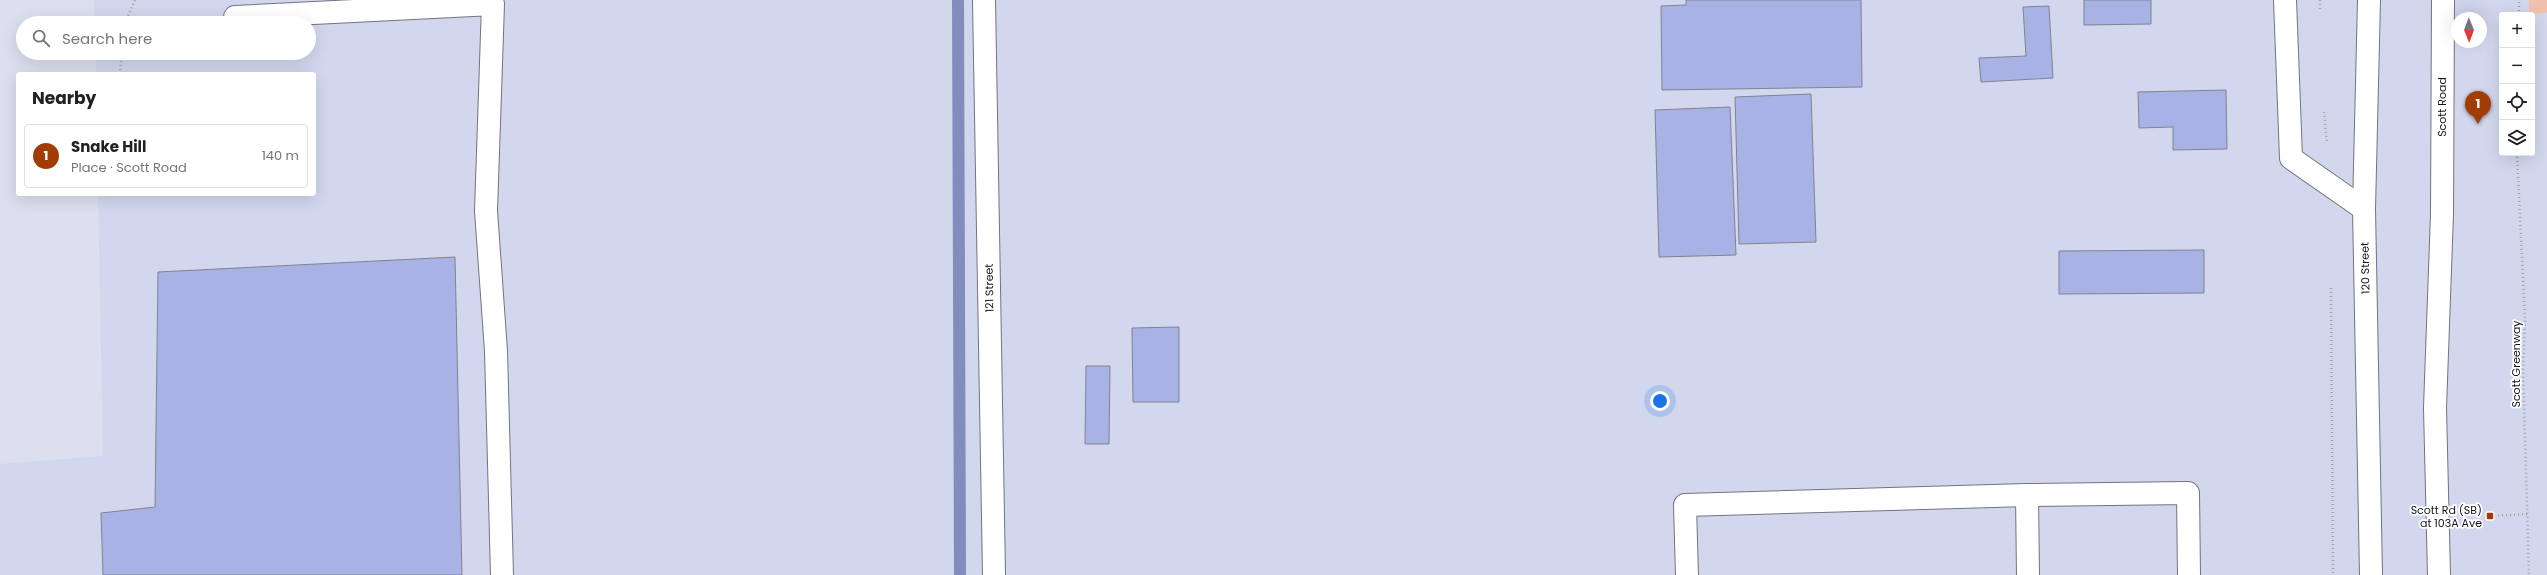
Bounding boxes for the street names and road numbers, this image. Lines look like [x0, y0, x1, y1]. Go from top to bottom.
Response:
street label: Scott Road [2434, 77, 2450, 137]
street label: 120 Street [2357, 242, 2373, 294]
street label: 121 Street [981, 264, 997, 312]
street label: Scott Greenway [2508, 320, 2524, 408]

